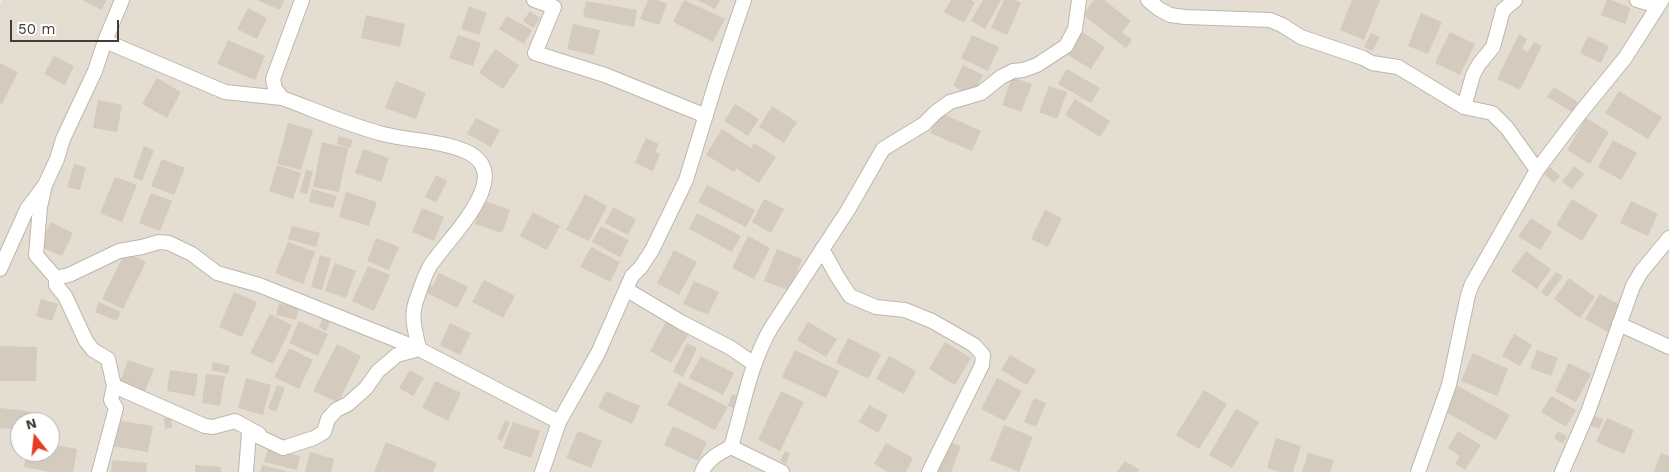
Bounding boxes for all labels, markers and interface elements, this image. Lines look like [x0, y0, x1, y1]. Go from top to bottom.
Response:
scale bar [12, 10, 121, 42]
text: 50 m [18, 20, 55, 38]
north arrow [10, 412, 60, 462]
text: N [24, 414, 38, 433]

